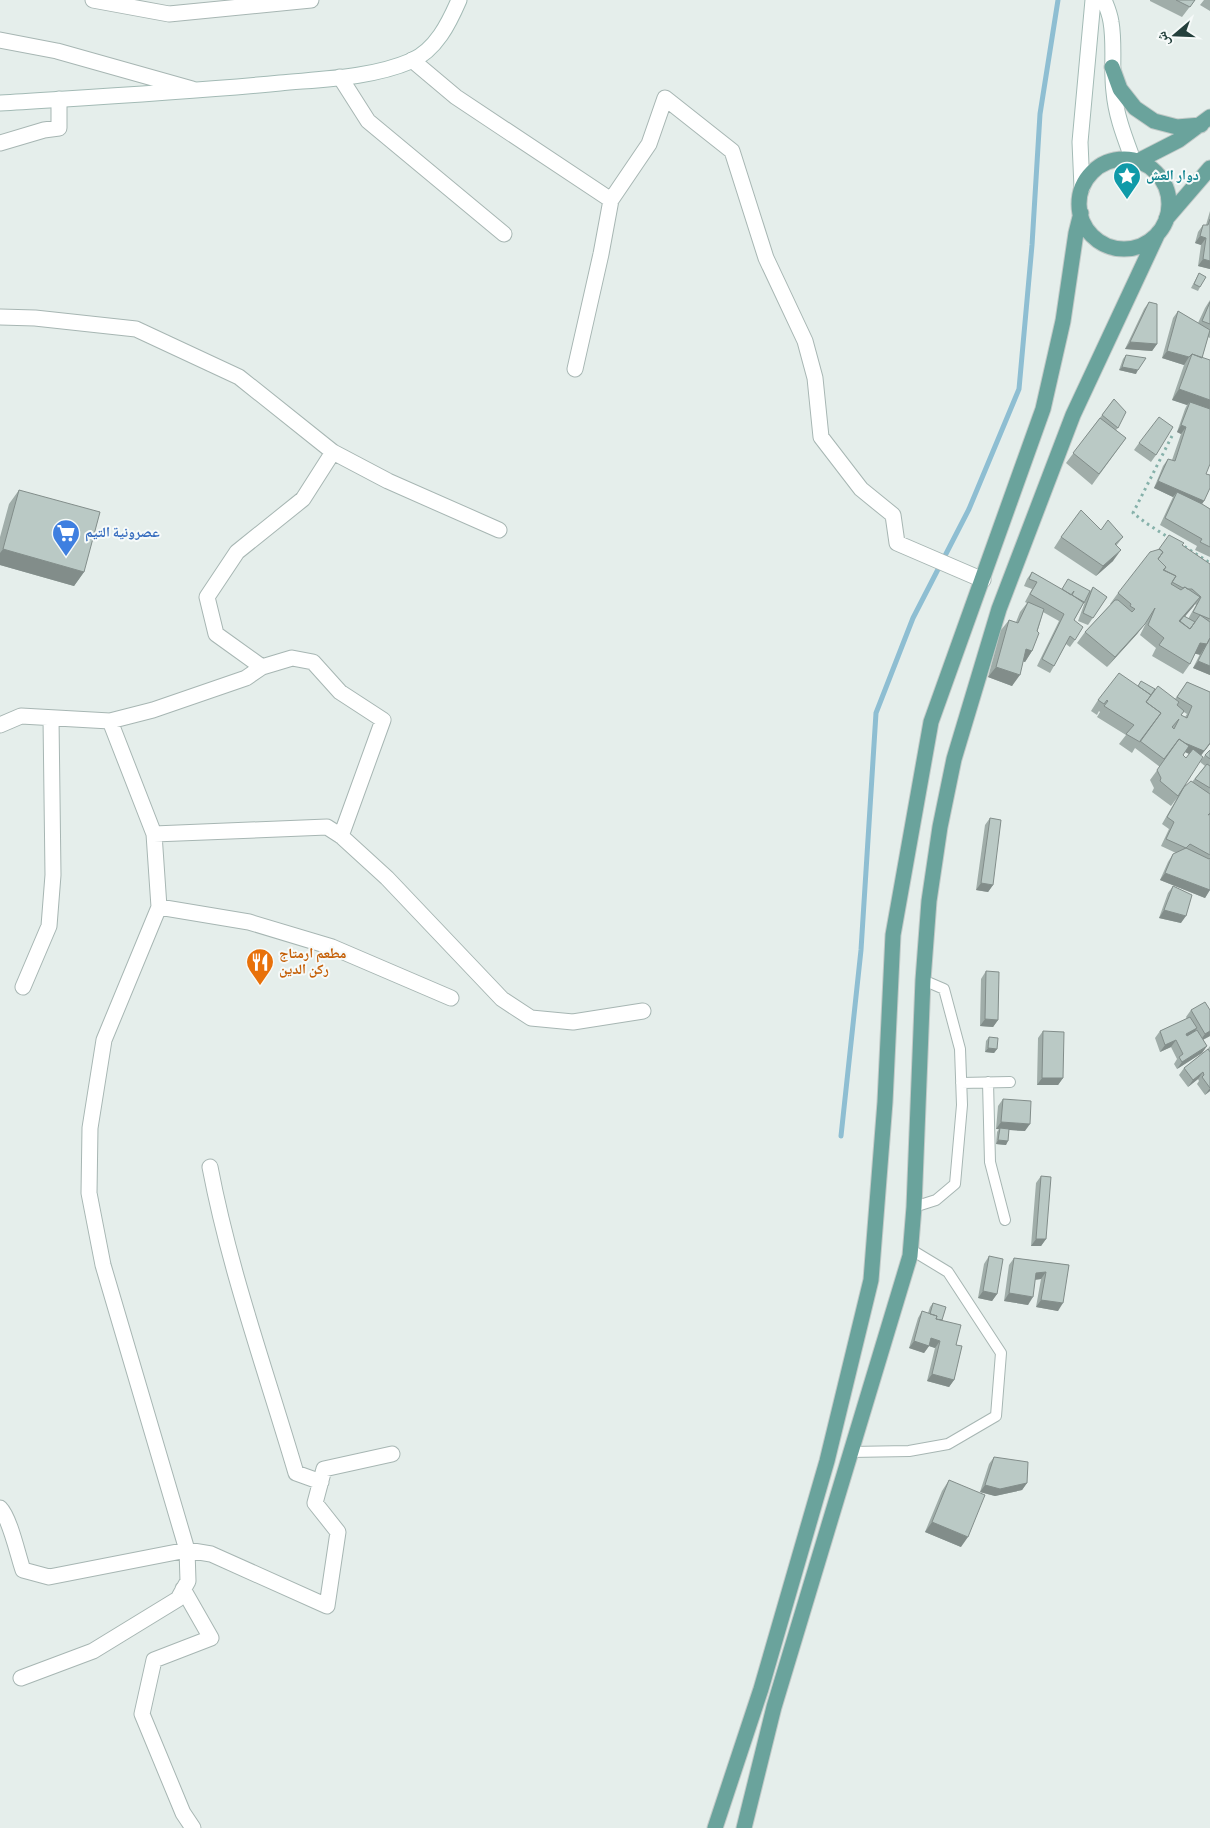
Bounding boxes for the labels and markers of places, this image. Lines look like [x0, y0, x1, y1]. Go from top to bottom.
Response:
place icon: دوار العش [1112, 161, 1142, 200]
place label: دوار العش [1146, 166, 1199, 186]
supermarket icon: عصرونية التيم [51, 518, 81, 557]
place label: عصرونية التيم [85, 523, 160, 543]
place label: مطعم ارمتاج ركن الدين [279, 944, 346, 980]
restaurant icon: مطعم ارمتاج ركن الدين [245, 947, 275, 986]

